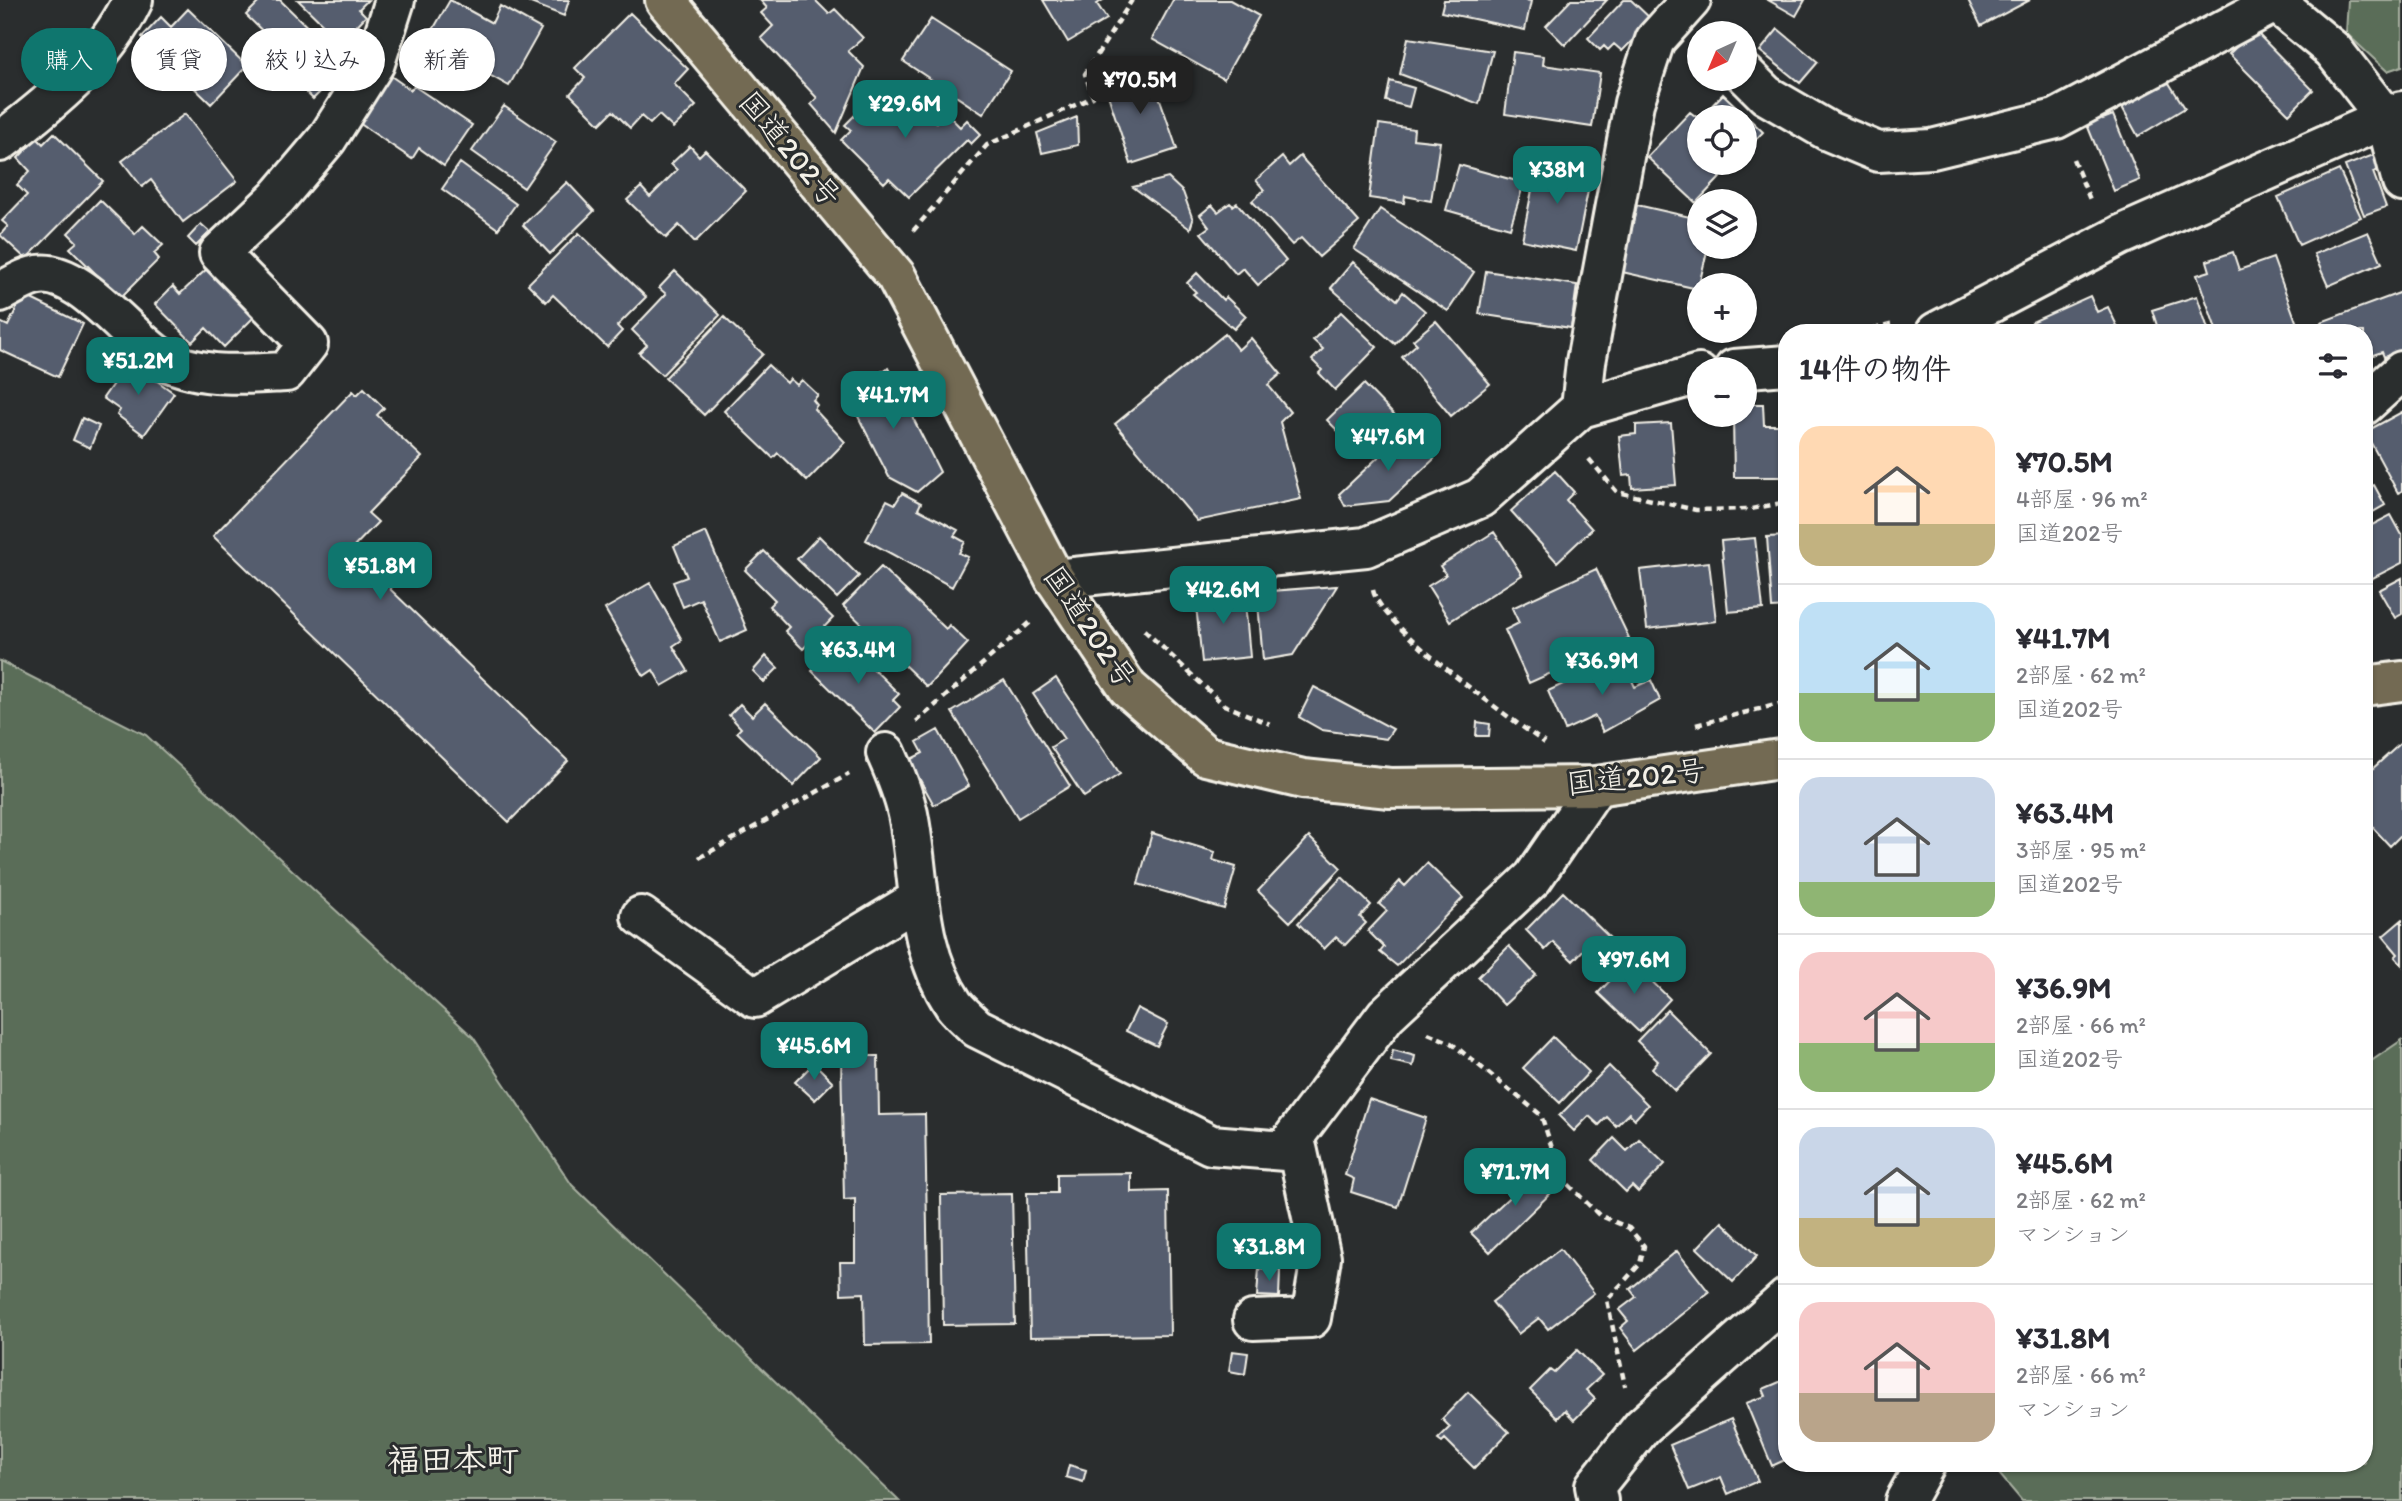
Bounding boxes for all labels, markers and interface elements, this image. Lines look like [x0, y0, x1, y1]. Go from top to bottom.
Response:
north arrow [1687, 21, 1757, 91]
map controls [1687, 21, 1757, 427]
chip: 購入 [21, 28, 117, 91]
chip: 賃貸 [131, 28, 227, 91]
chip: 絞り込み [241, 28, 385, 91]
chip: 新着 [399, 28, 495, 91]
pin: ¥70.5M [1083, 57, 1197, 116]
text: ¥70.5M [1103, 65, 1177, 93]
pin: ¥29.6M [848, 80, 962, 140]
street label: 国道202号 [731, 83, 850, 214]
text: ¥29.6M [869, 89, 941, 117]
button: locate [1687, 105, 1757, 175]
pin: ¥38M [1516, 146, 1598, 206]
text: ¥38M [1529, 155, 1585, 183]
button: layers [1687, 189, 1757, 259]
button: + [1687, 273, 1757, 343]
pin: ¥51.2M [81, 338, 195, 397]
text: ¥51.2M [102, 346, 174, 374]
icon: filters [2314, 347, 2352, 385]
text: 14件の物件 [1799, 350, 1951, 387]
button: − [1687, 357, 1757, 427]
pin: ¥41.7M [836, 372, 950, 431]
text: ¥41.7M [857, 380, 929, 408]
pin: ¥47.6M [1331, 414, 1445, 473]
text: ¥47.6M [1351, 422, 1425, 450]
text: ¥70.5M [2016, 443, 2113, 480]
icon: home [1855, 454, 1939, 538]
text: 4部屋 · 96 m² [2016, 485, 2148, 513]
text: 国道202号 [2016, 519, 2123, 547]
pin: ¥51.8M [323, 542, 437, 602]
text: ¥51.8M [344, 551, 416, 579]
street label: 国道202号 [1036, 558, 1145, 695]
pin: ¥42.6M [1166, 566, 1280, 626]
text: ¥42.6M [1186, 575, 1260, 603]
text: ¥41.7M [2016, 619, 2111, 656]
pin: ¥63.4M [801, 626, 915, 686]
icon: home [1855, 630, 1939, 714]
text: ¥63.4M [820, 635, 896, 663]
pin: ¥36.9M [1545, 638, 1659, 697]
text: ¥36.9M [1565, 646, 1639, 674]
text: 2部屋 · 62 m² [2016, 661, 2146, 689]
text: 国道202号 [2016, 695, 2123, 723]
street label: 国道202号 [1564, 751, 1708, 802]
text: ¥63.4M [2016, 794, 2114, 831]
icon: home [1855, 805, 1939, 889]
text: 3部屋 · 95 m² [2016, 836, 2146, 864]
text: 国道202号 [2016, 870, 2123, 898]
pin: ¥97.6M [1577, 936, 1691, 996]
text: ¥97.6M [1598, 945, 1670, 973]
text: ¥36.9M [2016, 969, 2112, 1006]
icon: home [1855, 980, 1939, 1064]
text: 2部屋 · 66 m² [2016, 1011, 2146, 1039]
pin: ¥45.6M [757, 1023, 871, 1082]
text: ¥45.6M [777, 1031, 851, 1059]
text: 国道202号 [2016, 1045, 2123, 1073]
text: ¥45.6M [2016, 1144, 2113, 1181]
pin: ¥71.7M [1458, 1148, 1572, 1208]
icon: home [1855, 1155, 1939, 1239]
text: ¥71.7M [1480, 1157, 1550, 1185]
text: 2部屋 · 62 m² [2016, 1186, 2146, 1214]
text: マンション [2016, 1220, 2130, 1248]
pin: ¥31.8M [1212, 1224, 1326, 1283]
text: ¥31.8M [1233, 1232, 1305, 1260]
text: ¥31.8M [2016, 1319, 2110, 1356]
icon: home [1855, 1330, 1939, 1414]
text: 2部屋 · 66 m² [2016, 1361, 2146, 1389]
text: マンション [2016, 1395, 2130, 1423]
district label: 福田本町 [387, 1440, 519, 1479]

